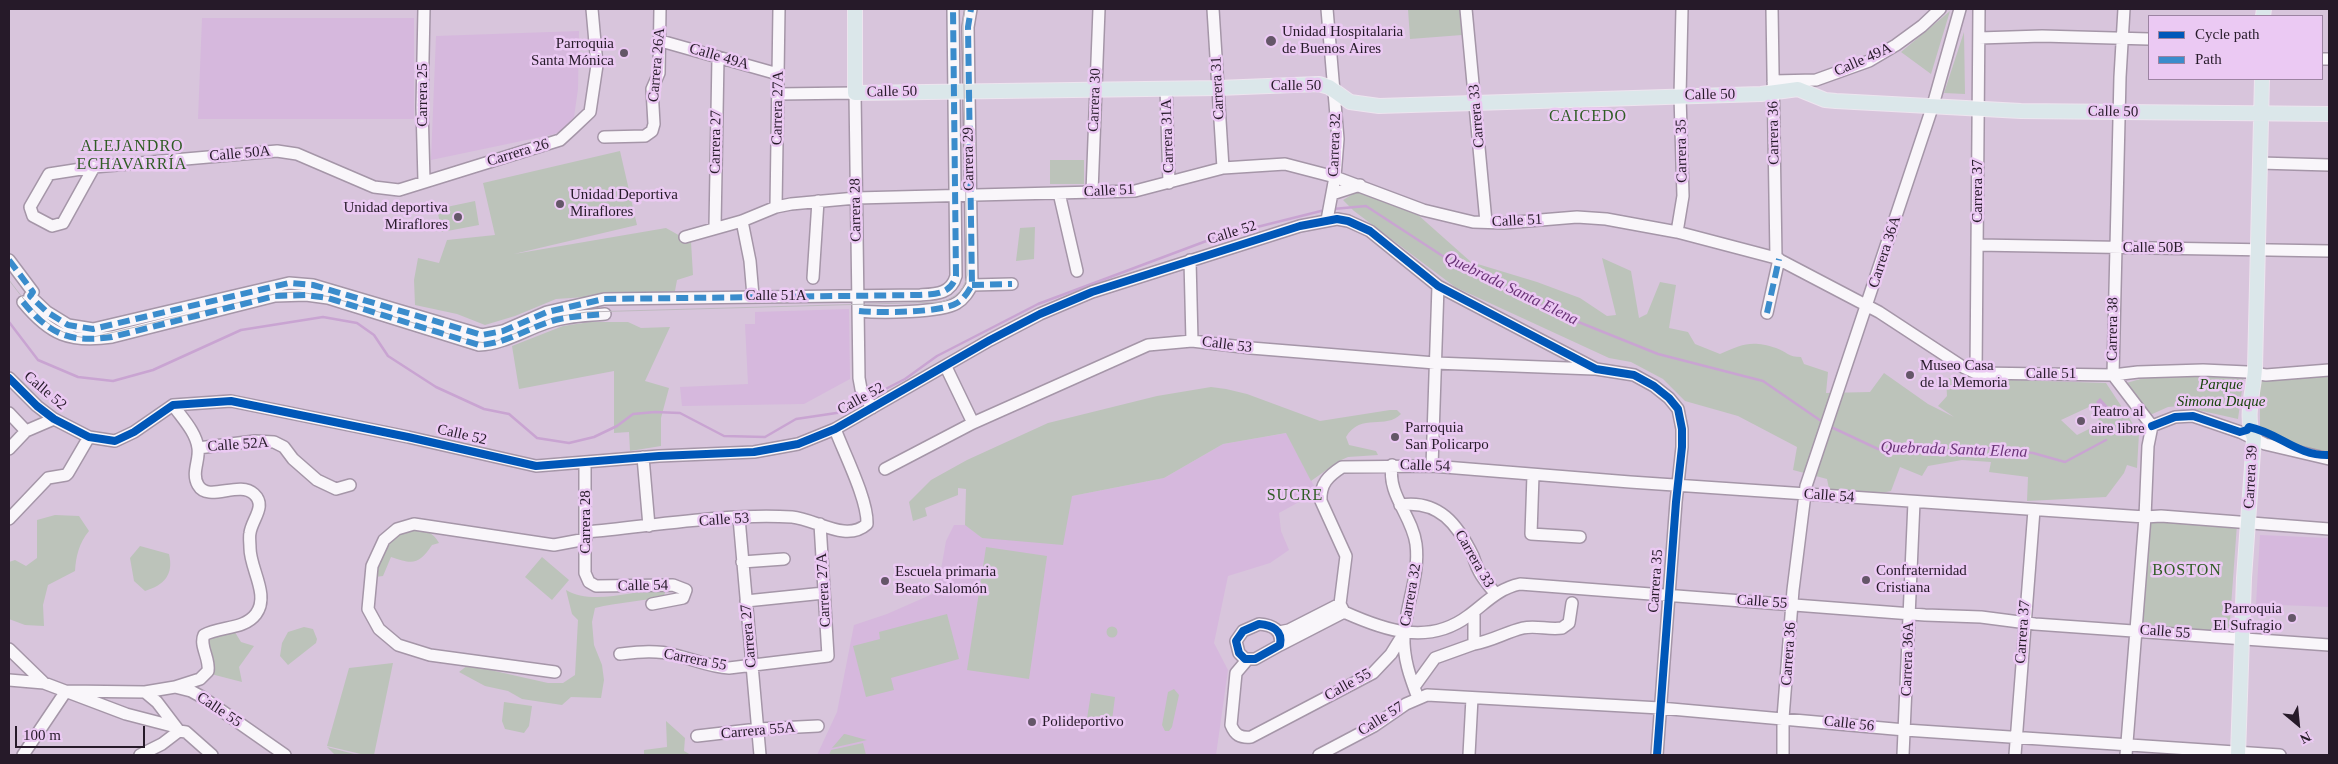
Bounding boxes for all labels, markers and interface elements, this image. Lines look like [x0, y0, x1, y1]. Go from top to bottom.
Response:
legend [2148, 15, 2323, 80]
place label: Unidad Hospitalaria de Buenos Aires [1282, 23, 1403, 58]
text: Cycle path [2195, 26, 2260, 42]
street label: Carrera 26A [645, 27, 669, 103]
marker: Unidad Hospitalaria de Buenos Aires [1264, 34, 1278, 48]
place label: Parroquia Santa Mónica [531, 35, 614, 70]
street label: Calle 49A [1831, 39, 1895, 81]
street label: Calle 49A [687, 40, 751, 74]
marker: Parroquia Santa Mónica [618, 47, 630, 59]
text: Path [2195, 51, 2222, 67]
street label: Carrera 31 [1207, 56, 1229, 120]
street label: Carrera 25 [414, 63, 432, 127]
street label: Carrera 30 [1085, 68, 1105, 132]
street label: Carrera 27A [768, 71, 788, 145]
street label: Calle 50 [1271, 77, 1321, 95]
street label: Calle 50 [867, 83, 917, 101]
street label: Carrera 33 [1465, 83, 1489, 149]
street label: Calle 50 [1685, 86, 1735, 104]
street label: Carrera 31A [1158, 98, 1178, 174]
street label: Carrera 36 [1764, 101, 1784, 165]
street label: Calle 50 [2088, 103, 2138, 121]
district label: CAICEDO [1548, 107, 1628, 127]
street label: Carrera 27 [706, 110, 726, 174]
street label: Carrera 32 [1325, 113, 1345, 177]
street label: Carrera 35 [1672, 119, 1692, 183]
street label: Carrera 29 [959, 127, 979, 191]
street label: Carrera 26 [485, 135, 551, 171]
district label: ALEJANDRO ECHAVARRÍA [75, 137, 189, 175]
street label: Calle 50A [209, 142, 271, 166]
street label: Carrera 37 [1969, 159, 1987, 223]
street label: Carrera 28 [846, 178, 866, 242]
street label: Calle 51 [1083, 181, 1135, 201]
place label: Unidad Deportiva Miraflores [570, 186, 678, 221]
marker: Unidad Deportiva Miraflores [554, 198, 566, 210]
place label: Unidad deportiva Miraflores [343, 199, 448, 234]
marker: Unidad deportiva Miraflores [452, 211, 464, 223]
street label: Calle 51 [1491, 211, 1543, 231]
street label: Carrera 36A [1865, 214, 1905, 290]
street label: Calle 52 [1205, 217, 1259, 249]
street label: Calle 50B [2123, 239, 2183, 257]
water label: Quebrada Santa Elena [1441, 248, 1581, 330]
street label: Calle 51A [745, 287, 807, 305]
street label: Carrera 38 [2103, 297, 2123, 361]
street label: Calle 53 [1201, 333, 1253, 357]
place label: Museo Casa de la Memoria [1920, 357, 2007, 392]
street label: Calle 51 [2026, 365, 2076, 383]
street label: Calle 52 [20, 368, 70, 414]
marker: Museo Casa de la Memoria [1904, 369, 1916, 381]
park label: Parque Simona Duque [2177, 376, 2265, 411]
street label: Calle 52 [835, 379, 887, 419]
place label: Teatro al aire libre [2091, 403, 2145, 438]
marker: Teatro al aire libre [2075, 415, 2087, 427]
place label: Parroquia San Policarpo [1405, 419, 1489, 454]
street label: Calle 52 [435, 421, 489, 449]
marker: Parroquia San Policarpo [1389, 431, 1401, 443]
street label: Calle 52A [207, 434, 269, 456]
water label: Quebrada Santa Elena [1880, 438, 2028, 462]
street label: Carrera 39 [2240, 445, 2262, 509]
street label: Calle 54 [1399, 456, 1451, 476]
street label: Calle 54 [1803, 485, 1855, 507]
district label: SUCRE [1266, 486, 1324, 506]
street label: Carrera 28 [577, 490, 595, 554]
street label: Calle 53 [698, 509, 750, 531]
street label: Carrera 33 [1450, 527, 1498, 591]
street label: Carrera 35 [1645, 549, 1667, 613]
street label: Carrera 27A [813, 552, 835, 628]
district label: BOSTON [2151, 561, 2223, 581]
street label: Carrera 32 [1397, 562, 1425, 628]
place label: Confraternidad Cristiana [1876, 562, 1967, 597]
place label: Escuela primaria Beato Salomón [895, 563, 996, 598]
marker: Confraternidad Cristiana [1860, 574, 1872, 586]
marker: Escuela primaria Beato Salomón [879, 575, 891, 587]
street label: Calle 54 [618, 577, 668, 595]
street label: Calle 55 [1736, 591, 1788, 613]
street label: Carrera 37 [2012, 600, 2034, 664]
place label: Parroquia El Sufragio [2213, 600, 2282, 635]
street label: Carrera 27 [737, 603, 761, 669]
marker: Parroquia El Sufragio [2286, 612, 2298, 624]
street label: Carrera 36A [1898, 621, 1918, 697]
street label: Calle 55 [2139, 621, 2191, 643]
street label: Carrera 36 [1778, 622, 1800, 686]
street label: Carrera 55 [662, 645, 728, 675]
street label: Calle 55 [1322, 665, 1374, 705]
street label: Calle 55 [193, 688, 245, 732]
street label: Calle 57 [1355, 698, 1407, 740]
north arrow [2273, 699, 2323, 749]
street label: Calle 56 [1823, 712, 1875, 736]
place label: Polideportivo [1042, 713, 1124, 731]
scale bar [18, 716, 148, 748]
marker: Polideportivo [1026, 716, 1038, 728]
street label: Carrera 55A [720, 719, 796, 743]
text: 100 m [23, 727, 61, 743]
text: N [2297, 729, 2313, 747]

